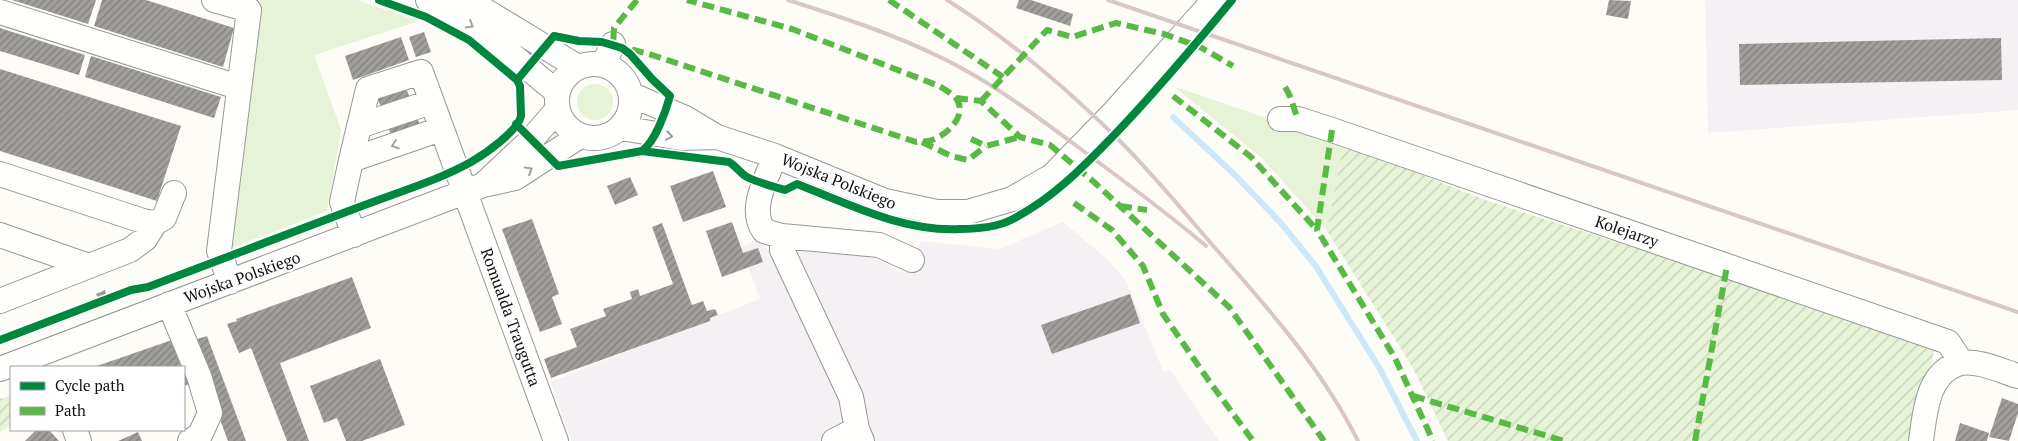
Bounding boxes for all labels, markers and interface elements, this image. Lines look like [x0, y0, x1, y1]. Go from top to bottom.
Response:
one-way arrow [465, 18, 474, 28]
one-way arrow [664, 131, 673, 141]
one-way arrow [391, 139, 400, 149]
street label: Wojska Polskiego [778, 148, 900, 214]
one-way arrow [523, 166, 532, 176]
street label: Kolejarzy [1592, 210, 1663, 252]
street label: Romualda Traugutta [476, 245, 546, 389]
street label: Wojska Polskiego [181, 246, 303, 308]
legend [10, 366, 185, 431]
text: Cycle path [55, 375, 125, 395]
text: Path [55, 400, 86, 420]

